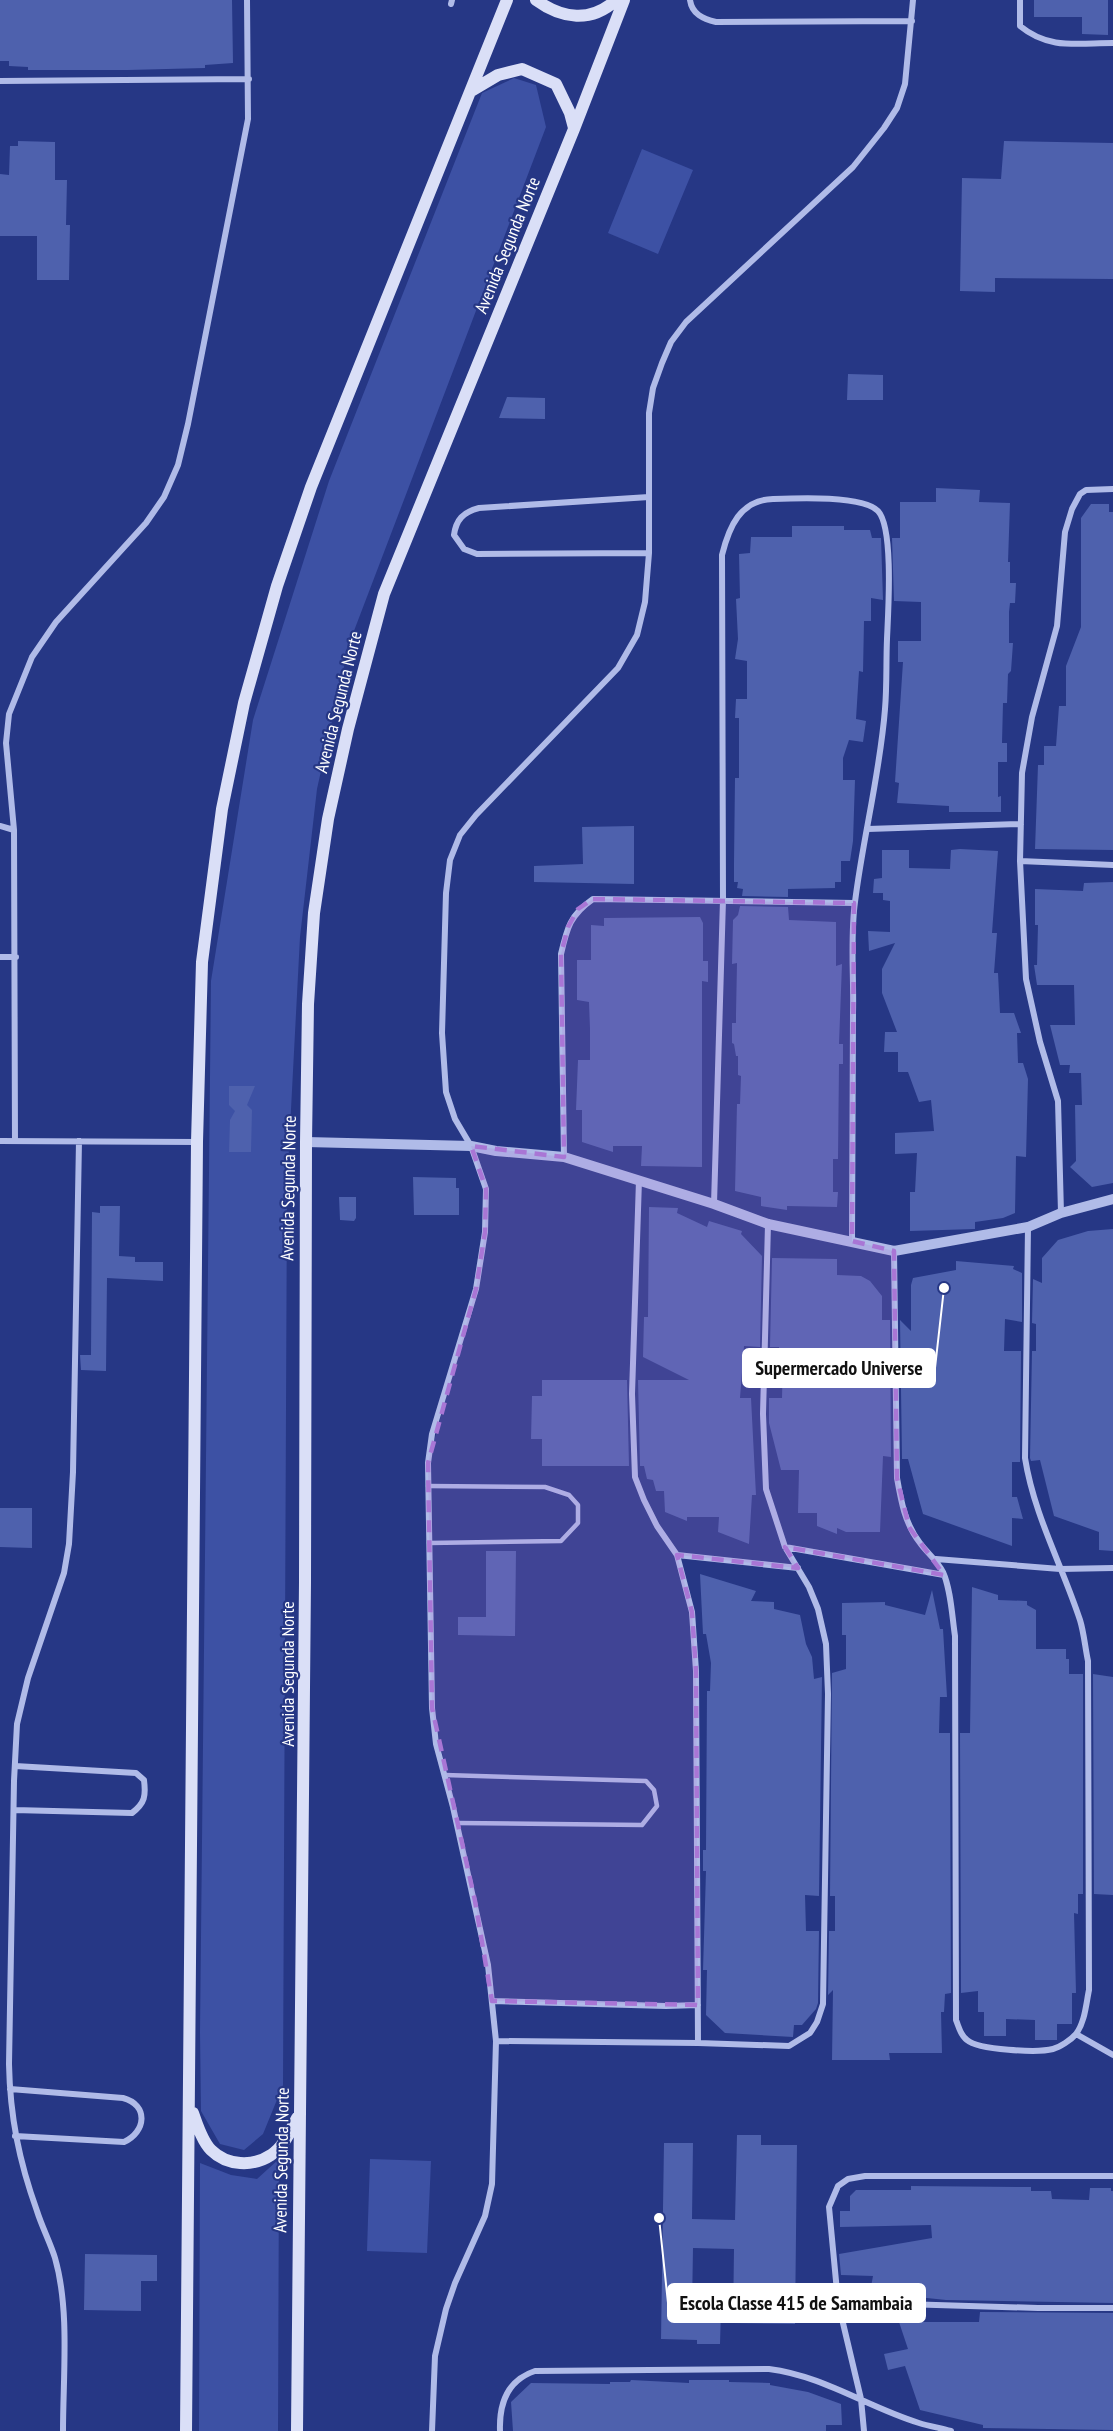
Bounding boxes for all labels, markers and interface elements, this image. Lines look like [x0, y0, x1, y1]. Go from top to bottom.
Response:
street label: Avenida Segunda Norte [469, 173, 545, 317]
street label: Avenida Segunda Norte [309, 629, 367, 775]
street label: Avenida Segunda Norte [275, 1115, 301, 1261]
callout: Supermercado Universe [743, 1349, 935, 1387]
text: Supermercado Universe [755, 1355, 923, 1381]
street label: Avenida Segunda Norte [276, 1601, 299, 1747]
street label: Avenida Segunda Norte [268, 2087, 294, 2233]
callout: Escola Classe 415 de Samambaia [668, 2284, 925, 2322]
text: Escola Classe 415 de Samambaia [679, 2290, 913, 2316]

